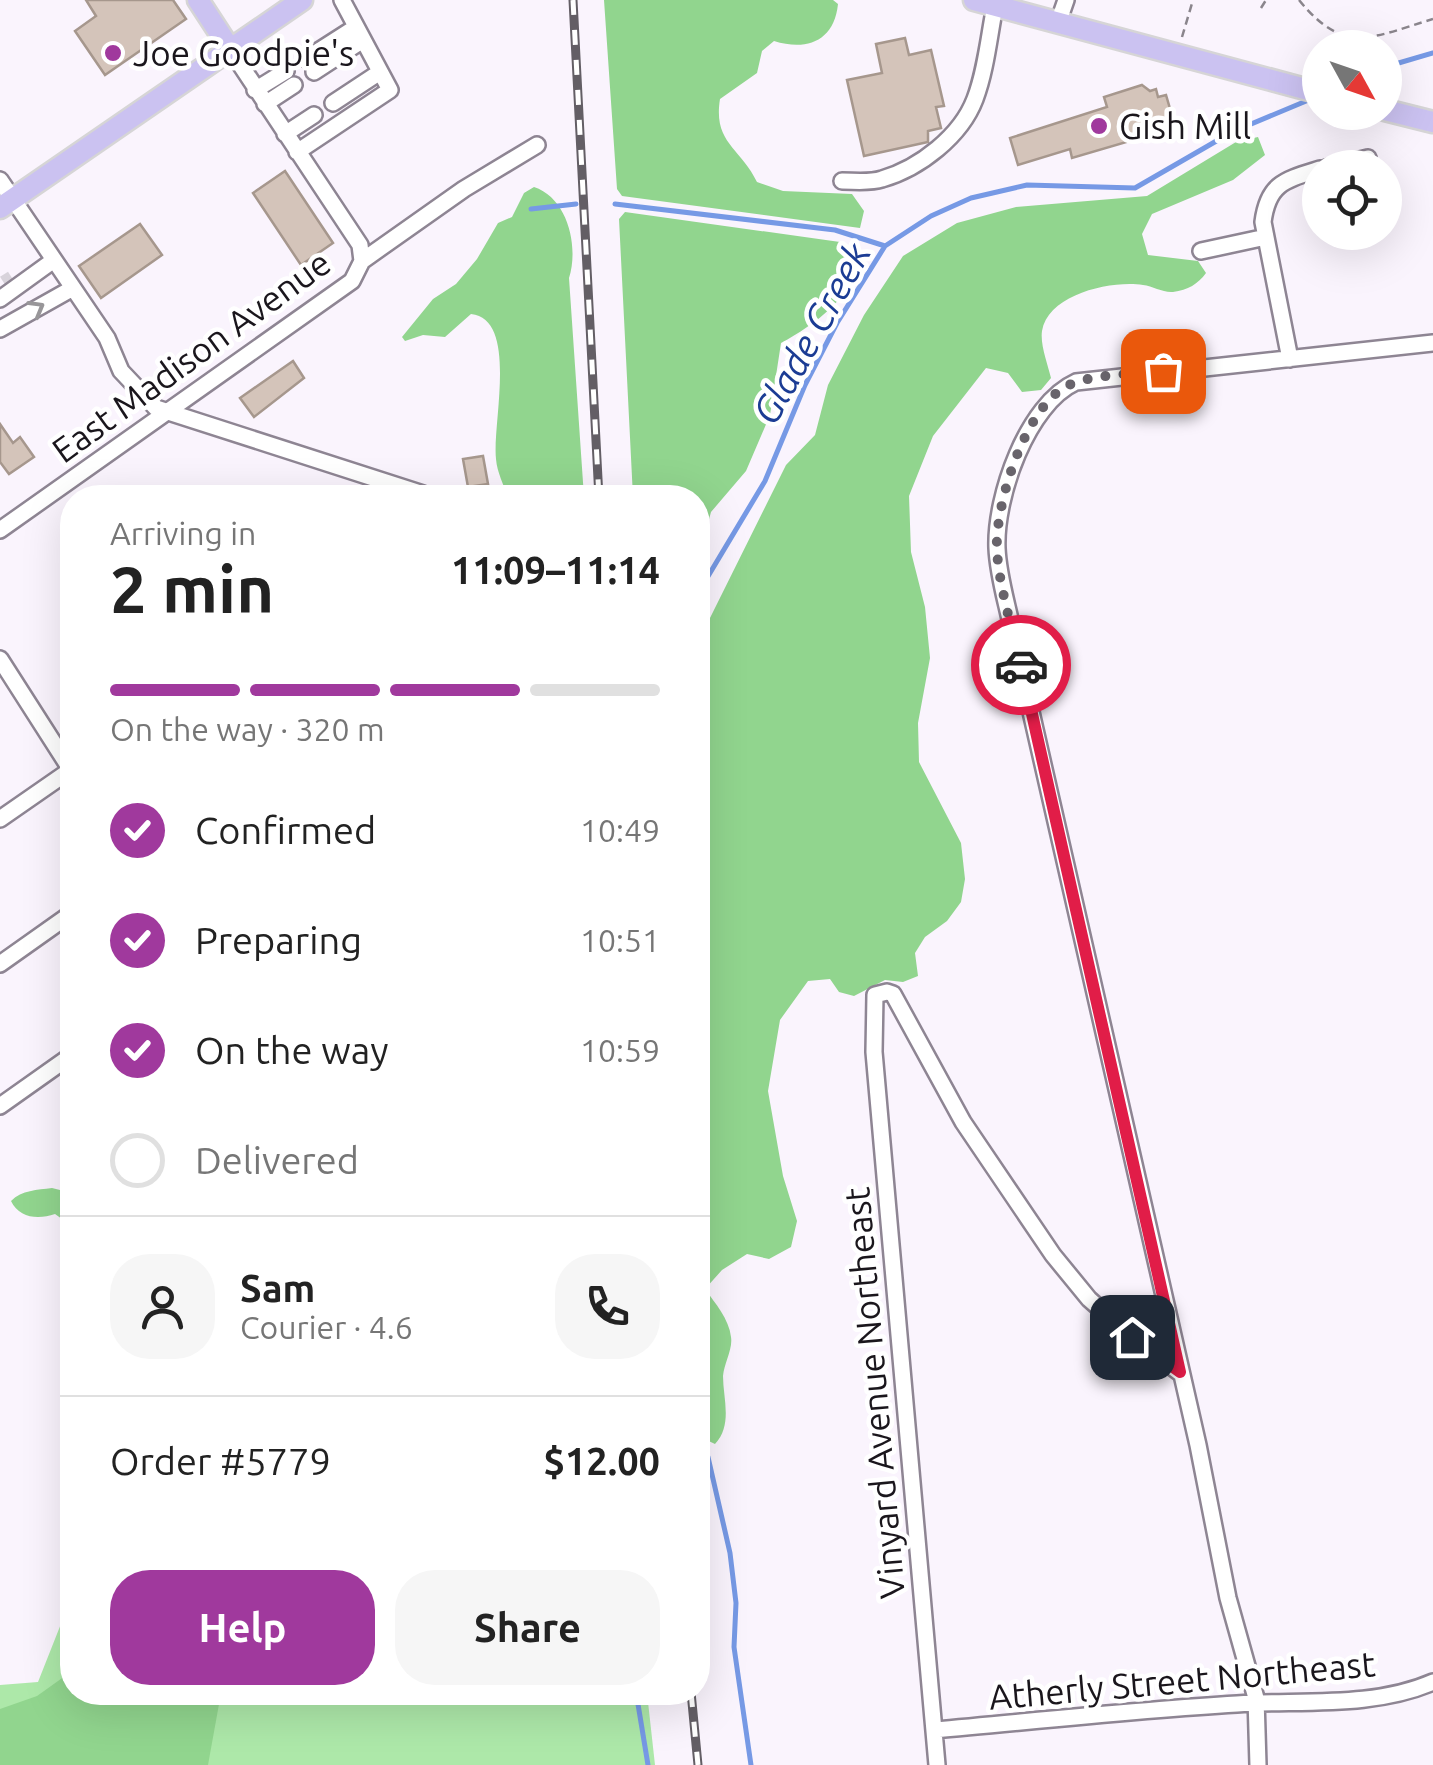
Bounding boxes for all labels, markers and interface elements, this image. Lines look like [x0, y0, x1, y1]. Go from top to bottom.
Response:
north arrow [1302, 30, 1402, 130]
map controls [1302, 30, 1402, 250]
place label: Joe Goodpie's [133, 33, 354, 73]
marker: Joe Goodpie's [102, 42, 124, 64]
place label: Gish Mill [1119, 106, 1251, 146]
marker: Gish Mill [1088, 115, 1110, 137]
button: locate [1302, 150, 1402, 250]
water label: Glade Creek [744, 235, 878, 431]
street label: East Madison Avenue [44, 242, 338, 470]
one-way arrow [26, 301, 44, 321]
pin [1121, 329, 1206, 414]
icon: bag [1136, 344, 1191, 399]
text: Arriving in [110, 515, 256, 551]
text: 11:09–11:14 [451, 549, 660, 591]
text: 2 min [110, 552, 274, 625]
courier [971, 615, 1071, 715]
icon: car [994, 638, 1049, 693]
text: On the way · 320 m [110, 711, 385, 747]
icon: check [110, 803, 165, 858]
text: Confirmed [195, 809, 376, 851]
text: 10:49 [580, 812, 660, 848]
icon: check [110, 913, 165, 968]
text: Preparing [195, 919, 362, 961]
text: 10:51 [580, 922, 660, 958]
icon: check [110, 1023, 165, 1078]
text: On the way [195, 1029, 388, 1071]
text: 10:59 [580, 1032, 660, 1068]
text: Delivered [195, 1139, 359, 1181]
street label: Vinyard Avenue Northeast [836, 1185, 912, 1600]
button: person [110, 1254, 215, 1359]
button: phone [555, 1254, 660, 1359]
text: Sam [240, 1267, 315, 1309]
pin [1090, 1295, 1175, 1380]
text: Courier · 4.6 [240, 1309, 413, 1345]
icon: home [1105, 1310, 1160, 1365]
text: Order #5779 [110, 1440, 331, 1482]
text: $12.00 [543, 1440, 660, 1482]
button: Help [110, 1570, 375, 1685]
button: Share [395, 1570, 660, 1685]
street label: Atherly Street Northeast [987, 1643, 1377, 1717]

